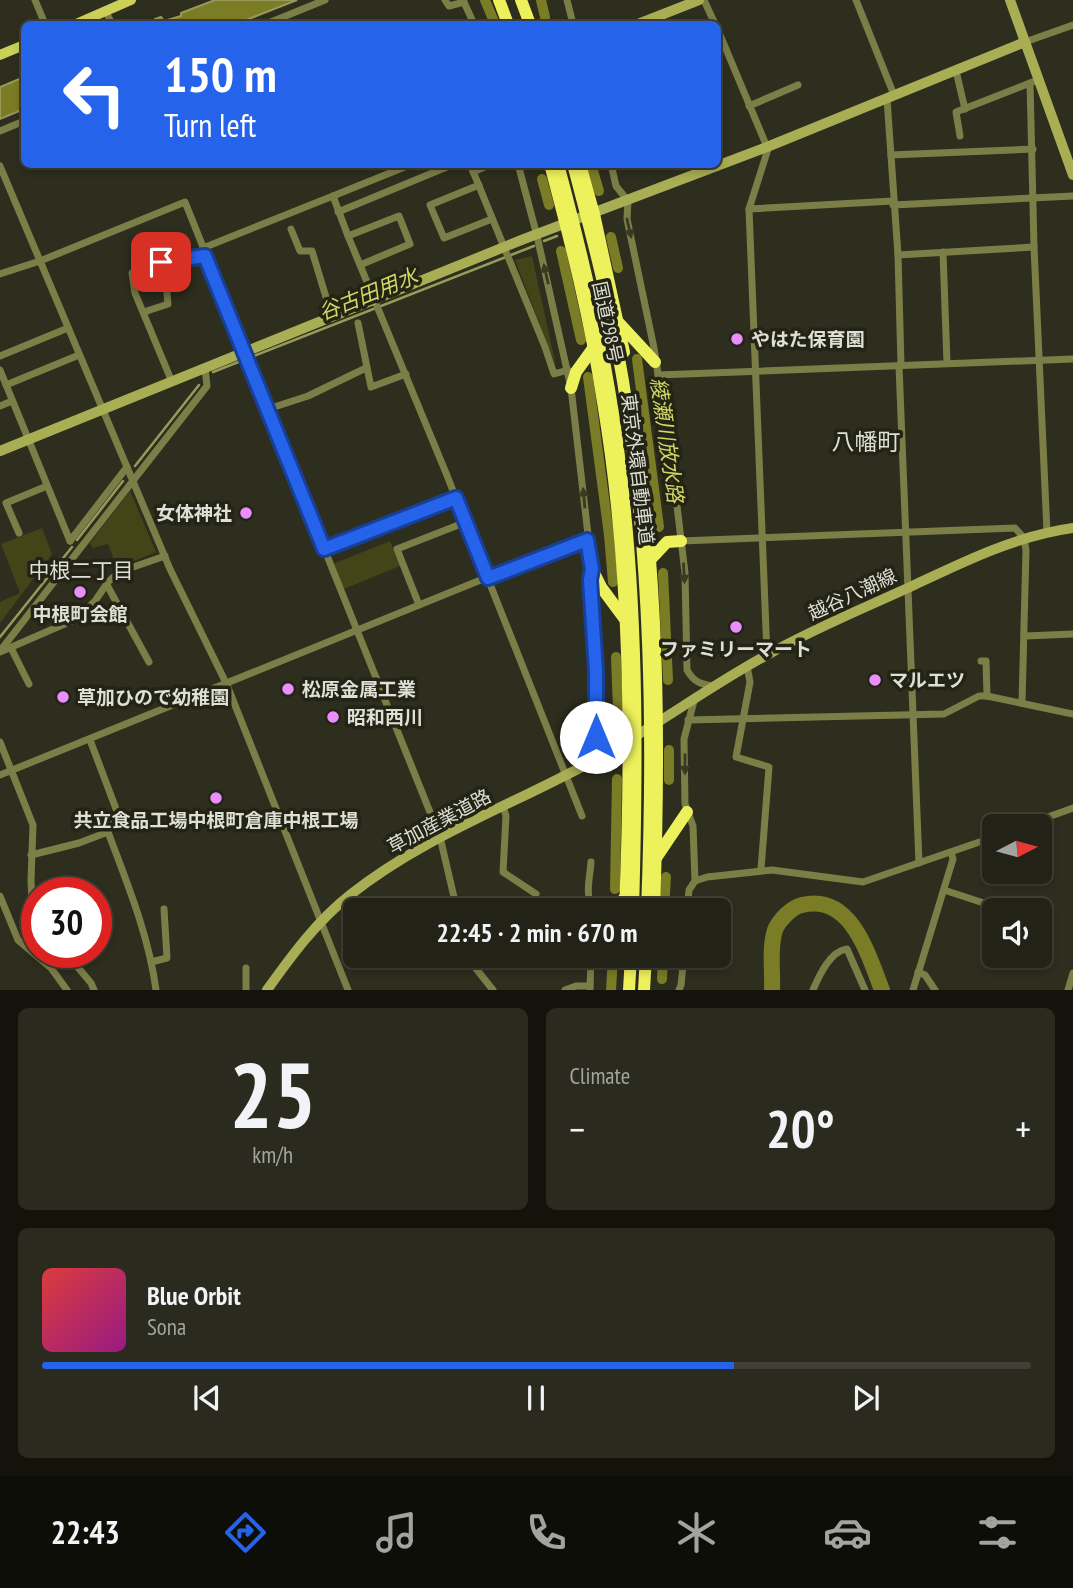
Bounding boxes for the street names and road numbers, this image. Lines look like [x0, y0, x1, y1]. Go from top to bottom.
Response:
street label: 国道298号 [588, 279, 628, 365]
street label: 東京外環自動車道 [617, 392, 659, 546]
street label: 越谷八潮線 [804, 563, 900, 625]
street label: 草加産業道路 [383, 784, 495, 858]

